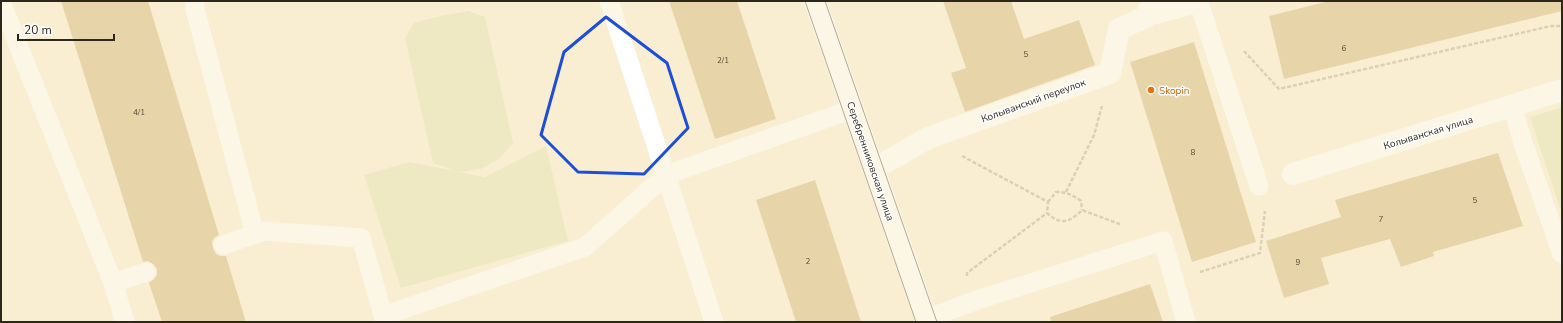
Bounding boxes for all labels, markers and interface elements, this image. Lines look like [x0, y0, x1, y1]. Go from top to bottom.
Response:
scale bar [18, 16, 114, 42]
text: 20 m [24, 22, 52, 38]
house number: 6 [1342, 43, 1347, 54]
house number: 5 [1024, 49, 1029, 60]
house number: 2/1 [717, 55, 729, 66]
street label: Колыванский переулок [979, 75, 1088, 126]
place label: Skopin [1159, 84, 1189, 98]
marker: Skopin [1146, 85, 1156, 95]
street label: Серебренниковская улица [843, 100, 897, 223]
house number: 4/1 [133, 107, 145, 118]
street label: Колыванская улица [1382, 113, 1475, 153]
house number: 8 [1191, 147, 1196, 158]
house number: 5 [1473, 195, 1478, 206]
house number: 7 [1379, 214, 1384, 225]
house number: 2 [806, 256, 811, 267]
house number: 9 [1296, 257, 1301, 268]

